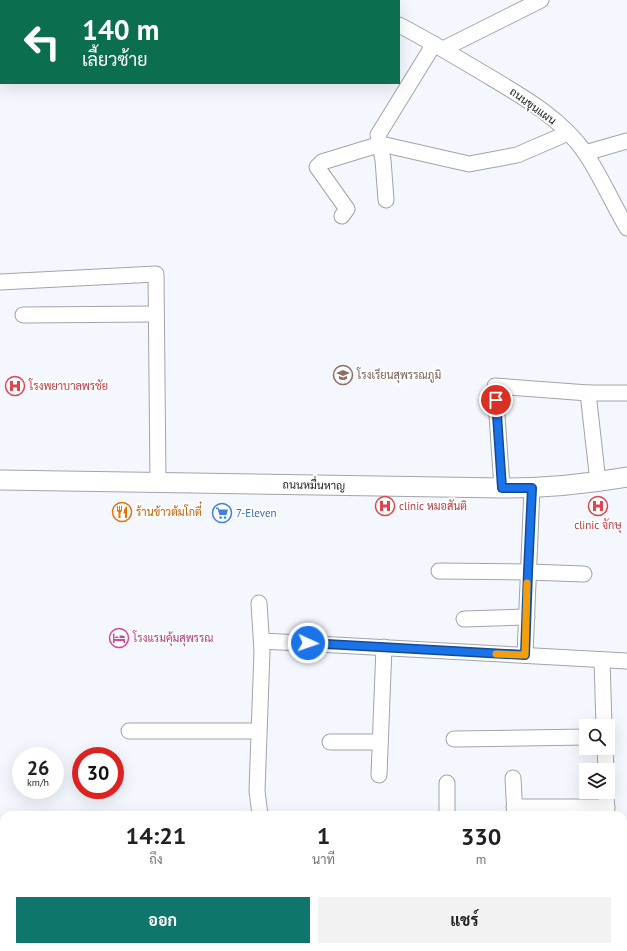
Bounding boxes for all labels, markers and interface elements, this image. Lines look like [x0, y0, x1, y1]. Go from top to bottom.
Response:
text: 140 m [82, 11, 159, 48]
icon: left [16, 16, 68, 68]
text: เลี้ยวซ้าย [82, 48, 148, 71]
street label: ถนนขุนแผน [506, 84, 559, 129]
school or university icon: โรงเรียนสุพรรณภูมิ [332, 364, 354, 386]
place label: โรงเรียนสุพรรณภูมิ [356, 367, 441, 384]
hospital icon: โรงพยาบาลพรชัย [4, 375, 26, 397]
place label: โรงพยาบาลพรชัย [28, 378, 108, 393]
pin [479, 383, 513, 417]
icon: arrive [485, 389, 507, 411]
street label: ถนนหมื่นหาญ [283, 473, 345, 493]
hospital icon: clinic หมอสันติ [374, 495, 396, 517]
hospital icon: clinic จักษุ [587, 495, 609, 517]
place label: clinic หมอสันติ [399, 499, 467, 513]
restaurant icon: ร้านข้าวต้มโกตี๋ [111, 501, 133, 523]
place label: ร้านข้าวต้มโกตี๋ [136, 501, 203, 519]
supermarket icon: 7-Eleven [211, 502, 233, 524]
place label: 7-Eleven [236, 506, 277, 520]
place label: clinic จักษุ [574, 518, 622, 534]
position arrow [287, 622, 329, 664]
hotel icon: โรงแรมคุ้มสุพรรณ [108, 627, 130, 649]
place label: โรงแรมคุ้มสุพรรณ [132, 630, 213, 647]
map controls [579, 719, 615, 799]
button: search [579, 719, 615, 755]
speed limit sign: 30 [72, 747, 124, 799]
text: 26 [27, 755, 49, 781]
button: layers [579, 763, 615, 799]
text: km/h [27, 776, 49, 789]
text: 14:21 [126, 820, 186, 851]
text: 1 [317, 820, 330, 851]
text: 330 [461, 821, 501, 852]
text: ถึง [149, 851, 163, 868]
text: นาที [312, 851, 335, 868]
text: m [476, 851, 486, 868]
button: ออก [16, 897, 310, 943]
button: แชร์ [318, 897, 611, 943]

